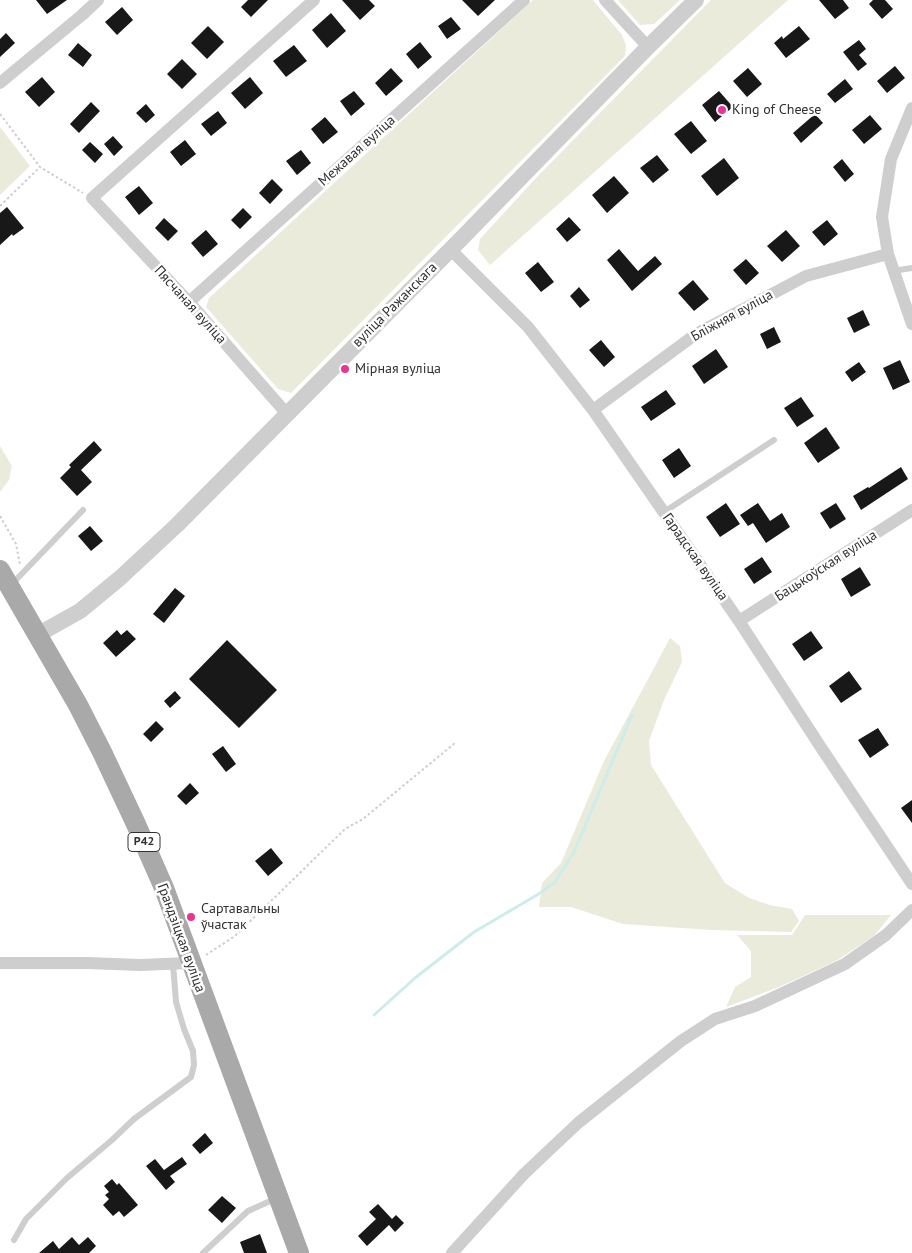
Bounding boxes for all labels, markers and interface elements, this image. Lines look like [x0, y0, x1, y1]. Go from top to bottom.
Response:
place label: King of Cheese [732, 102, 821, 118]
marker: King of Cheese [716, 104, 728, 116]
street label: Межавая вуліца [315, 112, 399, 190]
street label: вуліца Ражанскага [349, 259, 441, 351]
street label: Пясчаная вуліца [150, 262, 230, 348]
street label: Бліжняя вуліца [688, 287, 776, 345]
place label: Мірная вуліца [355, 361, 441, 377]
marker: Мірная вуліца [339, 363, 351, 375]
street label: Гарадская вуліца [659, 510, 731, 604]
street label: Бацькоўская вуліца [772, 527, 880, 605]
road number: Р42 [128, 832, 160, 852]
street label: Грандзіцкая вуліца [154, 881, 208, 995]
place label: Сартавальны ўчастак [201, 901, 280, 934]
marker: Сартавальны ўчастак [185, 911, 197, 923]

